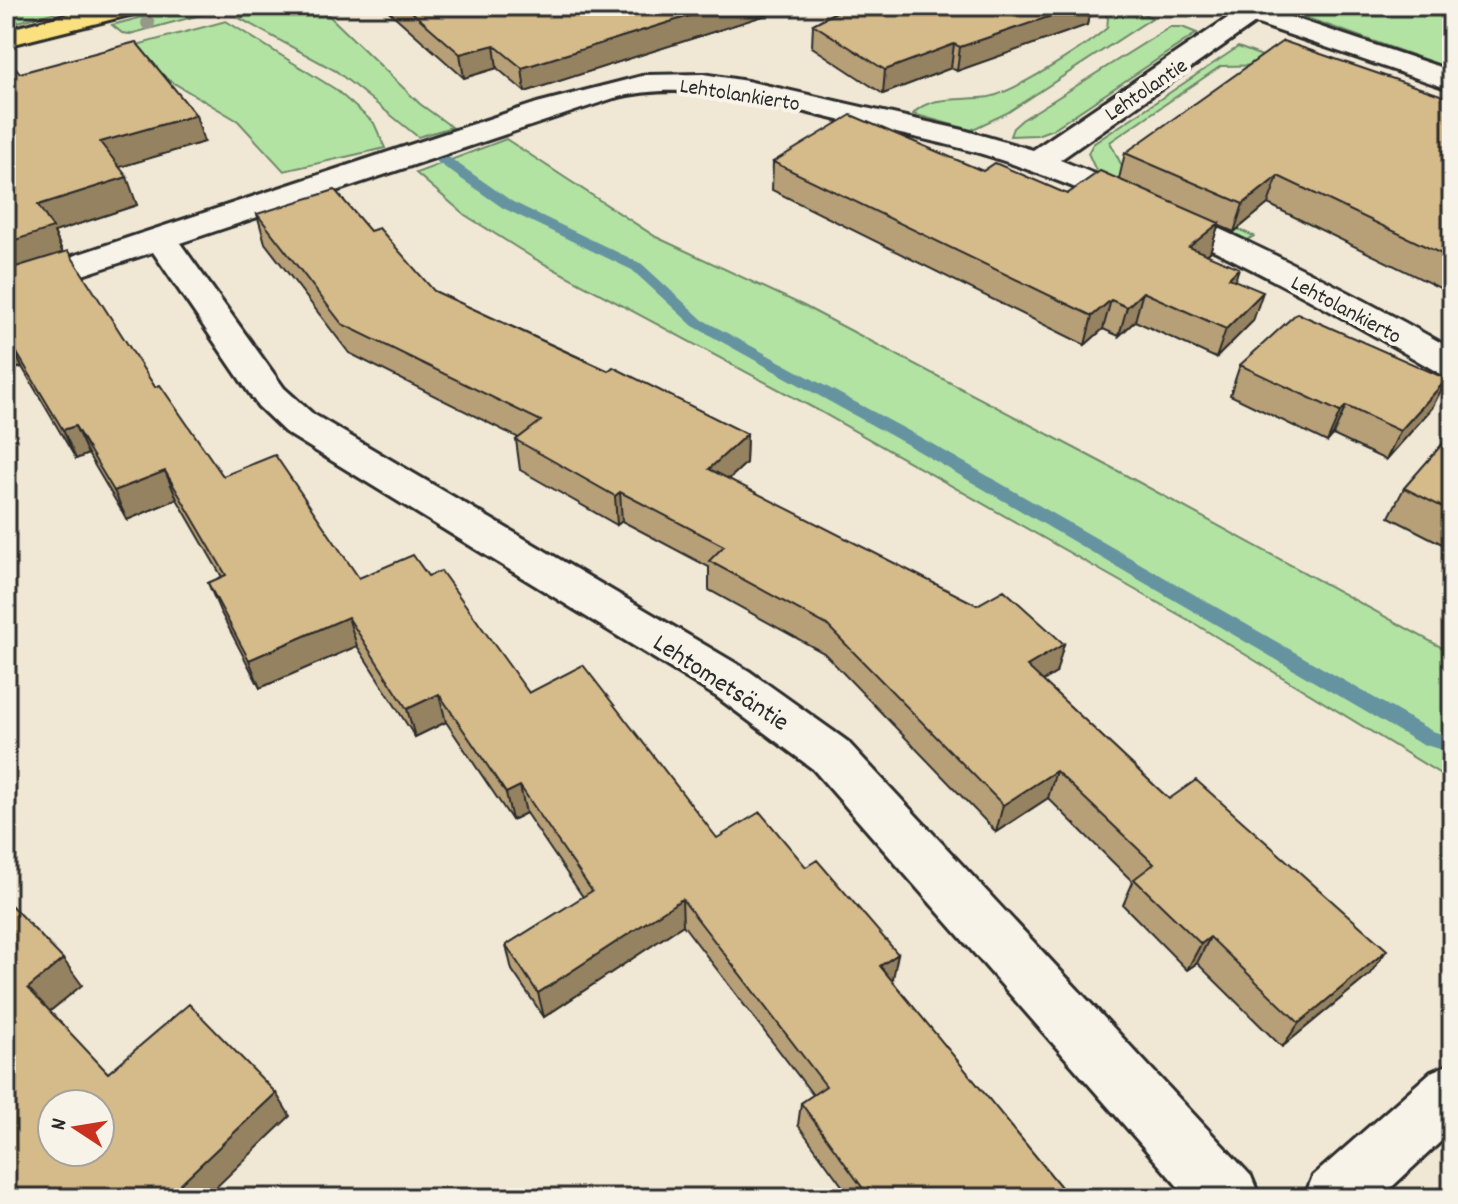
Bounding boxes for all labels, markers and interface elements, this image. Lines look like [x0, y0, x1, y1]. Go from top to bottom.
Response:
street label: Lehtolantie [1099, 52, 1195, 130]
street label: Lehtolankierto [677, 72, 802, 121]
street label: Lehtolankierto [1285, 269, 1406, 353]
street label: Lehtometsäntie [645, 626, 795, 742]
north arrow [36, 1088, 116, 1168]
text: N [44, 1116, 76, 1133]

